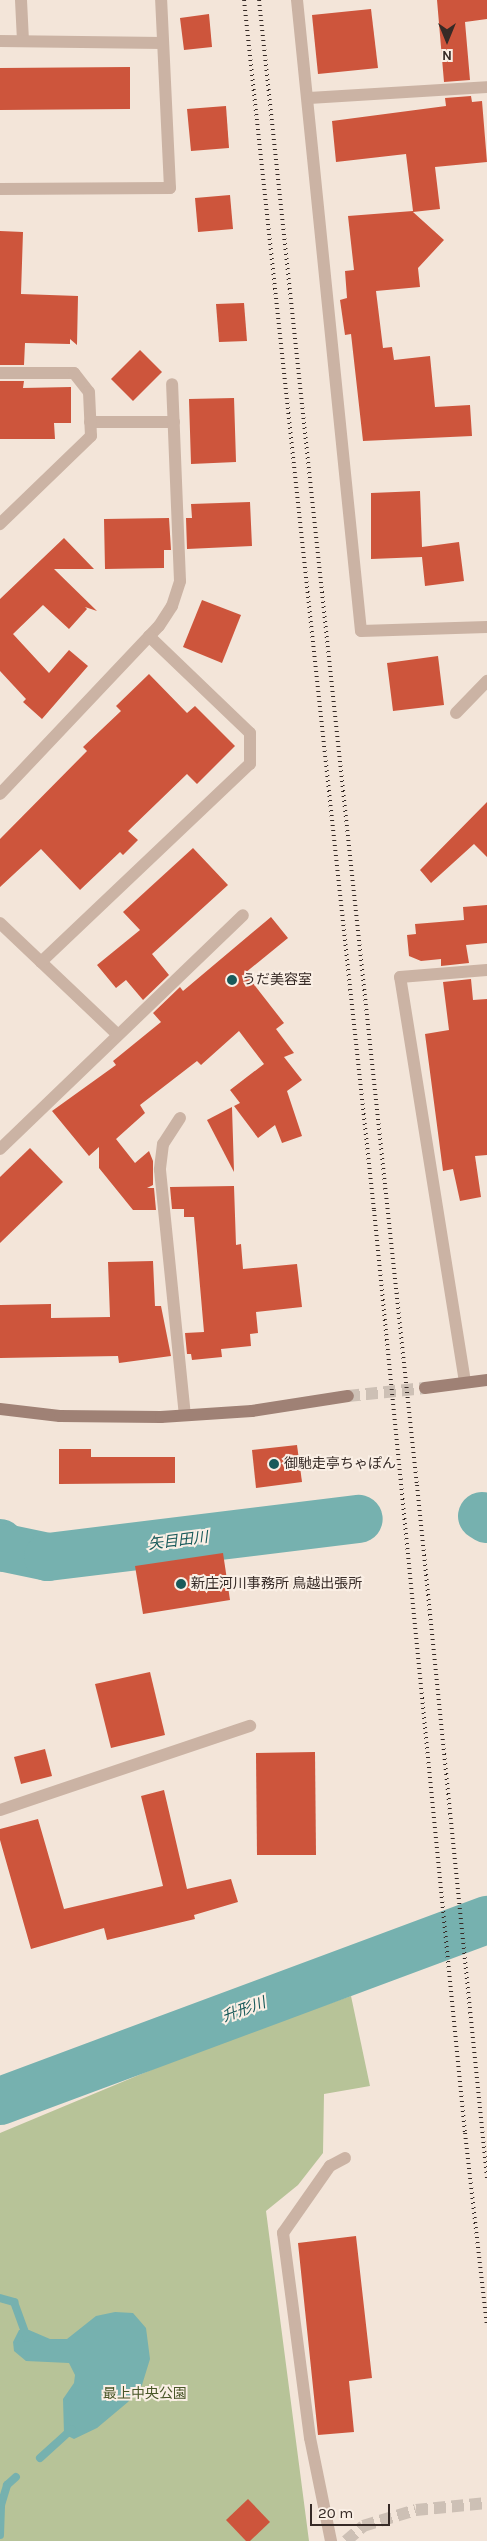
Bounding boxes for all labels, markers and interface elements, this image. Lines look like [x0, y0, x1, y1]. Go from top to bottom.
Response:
north arrow [422, 15, 472, 65]
text: N [442, 47, 452, 64]
place label: うだ美容室 [242, 972, 312, 988]
marker: うだ美容室 [226, 974, 238, 986]
place label: 御馳走亭ちゃぽん [284, 1456, 396, 1472]
marker: 御馳走亭ちゃぽん [268, 1458, 280, 1470]
water label: 矢目田川 [147, 1528, 209, 1554]
place label: 新庄河川事務所 鳥越出張所 [191, 1576, 362, 1592]
marker: 新庄河川事務所 鳥越出張所 [175, 1578, 187, 1590]
water label: 升形川 [220, 1994, 268, 2026]
park label: 最上中央公園 [103, 2386, 187, 2402]
scale bar [312, 2494, 392, 2526]
text: 20 m [318, 2504, 353, 2522]

